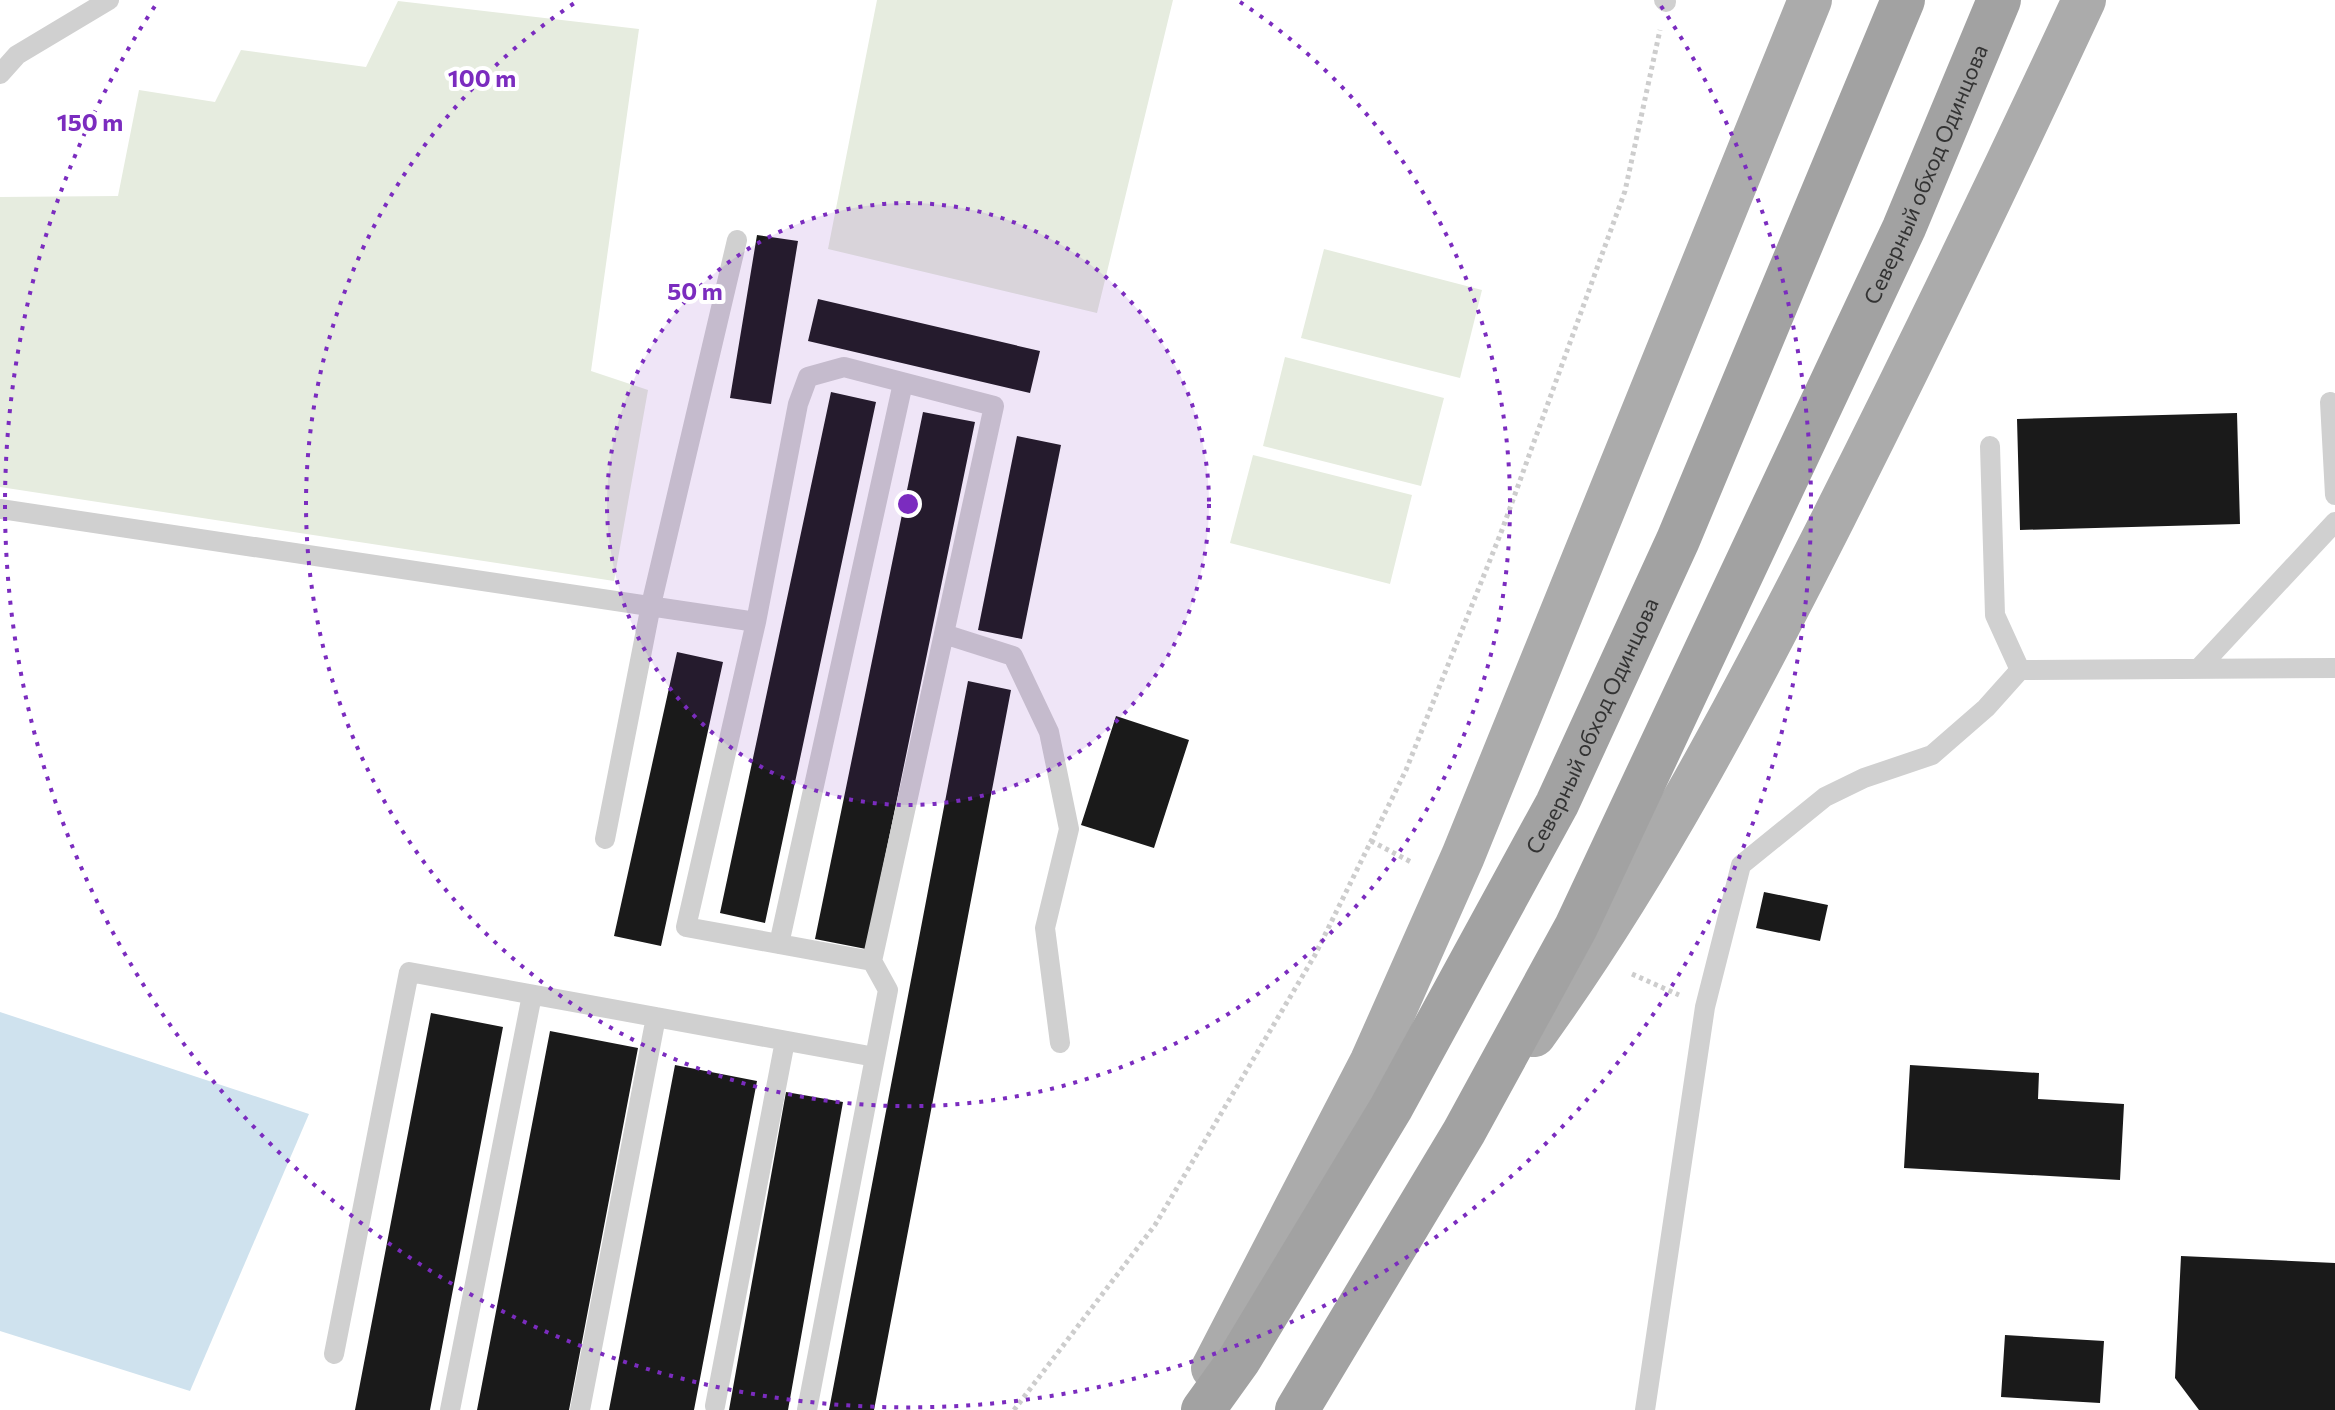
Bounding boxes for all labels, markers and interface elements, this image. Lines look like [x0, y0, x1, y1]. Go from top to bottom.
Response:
street label: Северный обход Одинцова [1857, 40, 1993, 308]
text: 100 m [448, 63, 516, 92]
text: 150 m [57, 107, 123, 136]
text: 50 m [667, 276, 723, 305]
centre of rings [894, 490, 922, 518]
street label: Северный обход Одинцова [1519, 593, 1663, 858]

